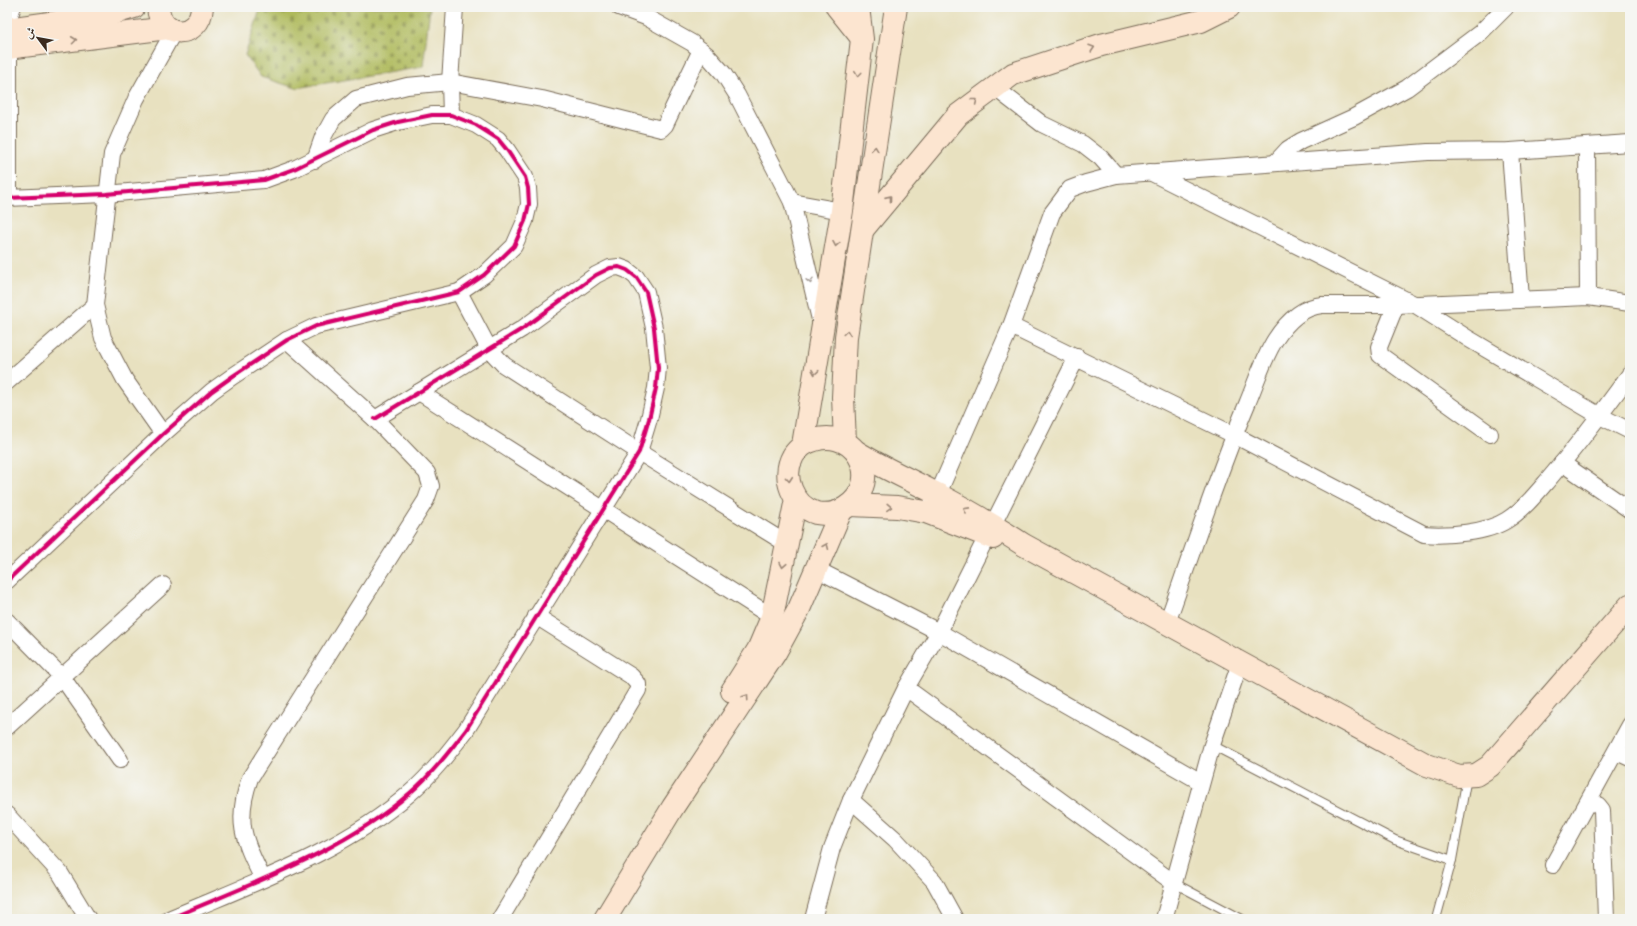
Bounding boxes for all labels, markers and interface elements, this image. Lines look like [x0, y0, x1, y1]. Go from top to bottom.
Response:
north arrow [18, 18, 58, 58]
text: ش [21, 24, 39, 42]
one-way arrow [71, 36, 77, 45]
one-way arrow [1088, 44, 1095, 53]
one-way arrow [854, 71, 863, 77]
one-way arrow [970, 99, 977, 106]
one-way arrow [870, 146, 879, 152]
one-way arrow [884, 196, 891, 203]
one-way arrow [832, 241, 841, 247]
one-way arrow [806, 278, 814, 284]
one-way arrow [842, 330, 851, 336]
one-way arrow [811, 369, 820, 375]
one-way arrow [784, 476, 793, 482]
one-way arrow [886, 502, 892, 511]
one-way arrow [963, 508, 970, 515]
one-way arrow [821, 542, 829, 550]
one-way arrow [779, 562, 787, 568]
one-way arrow [741, 694, 748, 701]

